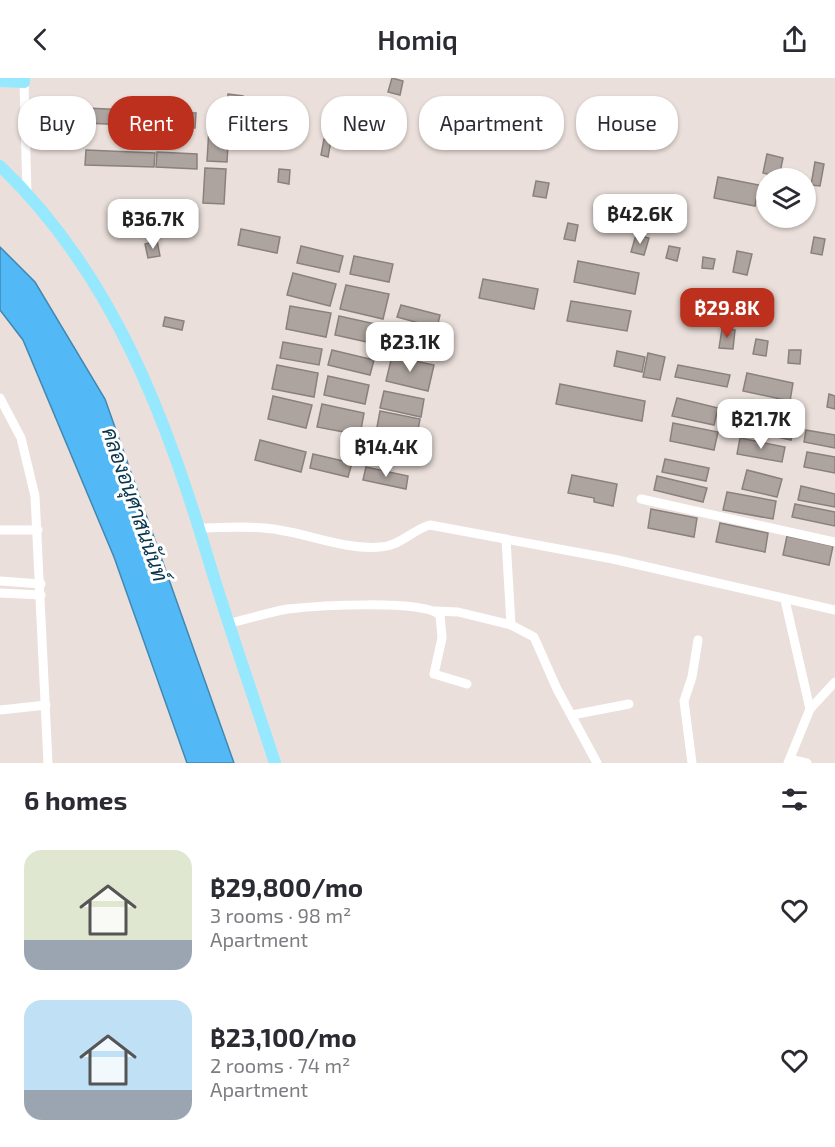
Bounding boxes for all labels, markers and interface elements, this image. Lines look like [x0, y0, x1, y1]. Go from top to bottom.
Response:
icon: back [24, 23, 57, 56]
text: Homiq [377, 23, 458, 55]
icon: share [778, 23, 811, 56]
chip: Buy [18, 96, 96, 150]
chip: Rent [108, 96, 194, 150]
chip: Filters [206, 96, 309, 150]
chip: New [321, 96, 407, 150]
chip: Apartment [419, 96, 564, 150]
chip: House [576, 96, 678, 150]
map controls [756, 168, 816, 228]
button: layers [756, 168, 816, 228]
pin: ฿42.6K [591, 194, 689, 245]
pin: ฿36.7K [104, 199, 202, 250]
text: ฿42.6K [607, 201, 673, 225]
text: ฿36.7K [122, 206, 184, 230]
pin: ฿29.8K [678, 288, 776, 339]
text: ฿29.8K [694, 295, 760, 319]
pin: ฿23.1K [361, 322, 459, 373]
text: ฿23.1K [380, 329, 440, 353]
pin: ฿21.7K [712, 399, 810, 450]
text: ฿21.7K [731, 406, 791, 430]
water label: คลองอนุศาสนนันท์ [95, 424, 175, 588]
pin: ฿14.4K [337, 427, 435, 478]
text: ฿14.4K [354, 434, 418, 458]
icon: filters [778, 783, 811, 816]
text: 6 homes [24, 784, 127, 815]
text: ฿29,800/mo [210, 871, 363, 902]
icon: home [72, 874, 144, 946]
icon: heart [778, 894, 811, 927]
text: 3 rooms · 98 m² [210, 903, 351, 927]
text: Apartment [210, 927, 308, 951]
text: ฿23,100/mo [210, 1021, 357, 1052]
icon: home [72, 1024, 144, 1096]
icon: heart [778, 1044, 811, 1077]
text: 2 rooms · 74 m² [210, 1053, 350, 1077]
text: Apartment [210, 1077, 308, 1101]

